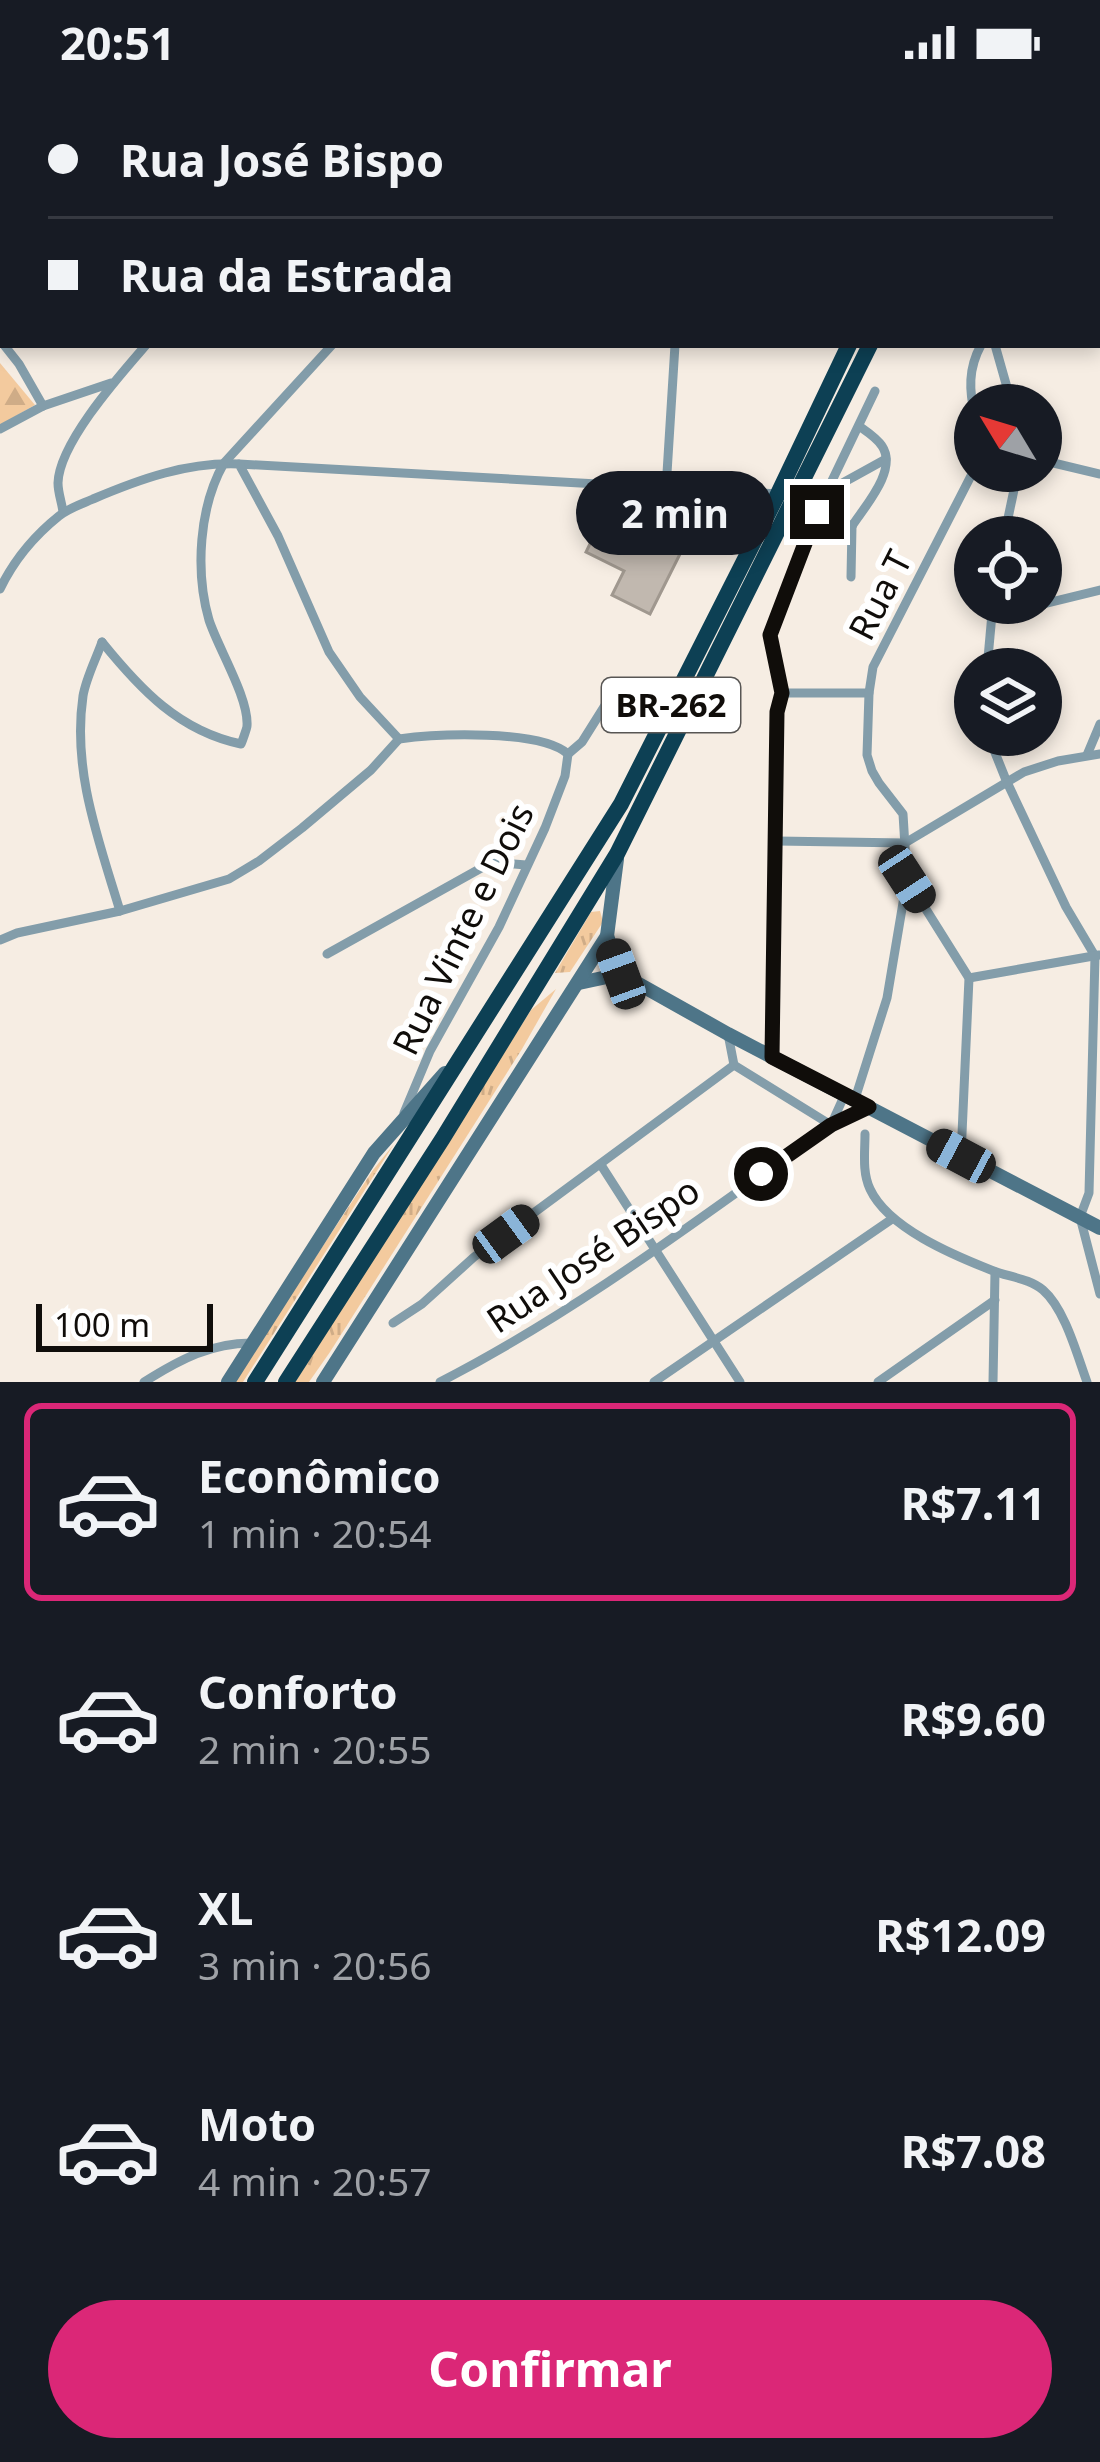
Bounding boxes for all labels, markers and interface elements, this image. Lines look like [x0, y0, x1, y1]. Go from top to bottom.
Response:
text: 20:51 [60, 12, 176, 73]
text: Rua José Bispo [120, 129, 444, 190]
text: Rua da Estrada [120, 244, 453, 305]
north arrow [954, 384, 1062, 492]
map controls [954, 384, 1062, 756]
callout: 2 min [577, 470, 775, 554]
route end [790, 485, 844, 539]
text: 2 min [621, 486, 729, 539]
button: locate [954, 516, 1062, 624]
street label: Rua T [836, 542, 923, 648]
button: layers [954, 648, 1062, 756]
road number: BR-262 [602, 678, 740, 732]
street label: Rua Vinte e Dois [380, 795, 545, 1063]
car [872, 839, 942, 919]
car [592, 934, 650, 1014]
car [921, 1123, 1001, 1189]
route start [734, 1147, 788, 1201]
street label: Rua José Bispo [477, 1165, 709, 1344]
car [466, 1198, 546, 1270]
scale bar [36, 1298, 213, 1351]
text: 100 m [54, 1302, 150, 1347]
text: Econômico [198, 1445, 441, 1506]
icon: car [54, 1448, 162, 1556]
text: R$7.11 [901, 1472, 1046, 1533]
text: 1 min · 20:54 [198, 1506, 432, 1559]
text: Conforto [198, 1661, 398, 1722]
icon: car [54, 1664, 162, 1772]
text: R$9.60 [901, 1688, 1046, 1749]
text: 2 min · 20:55 [198, 1722, 432, 1775]
text: XL [198, 1877, 253, 1938]
icon: car [54, 1880, 162, 1988]
text: R$12.09 [875, 1904, 1046, 1965]
text: 3 min · 20:56 [198, 1938, 432, 1991]
text: Moto [198, 2093, 316, 2154]
icon: car [54, 2096, 162, 2204]
text: R$7.08 [901, 2120, 1046, 2181]
text: 4 min · 20:57 [198, 2154, 432, 2207]
button: Confirmar [48, 2300, 1052, 2438]

